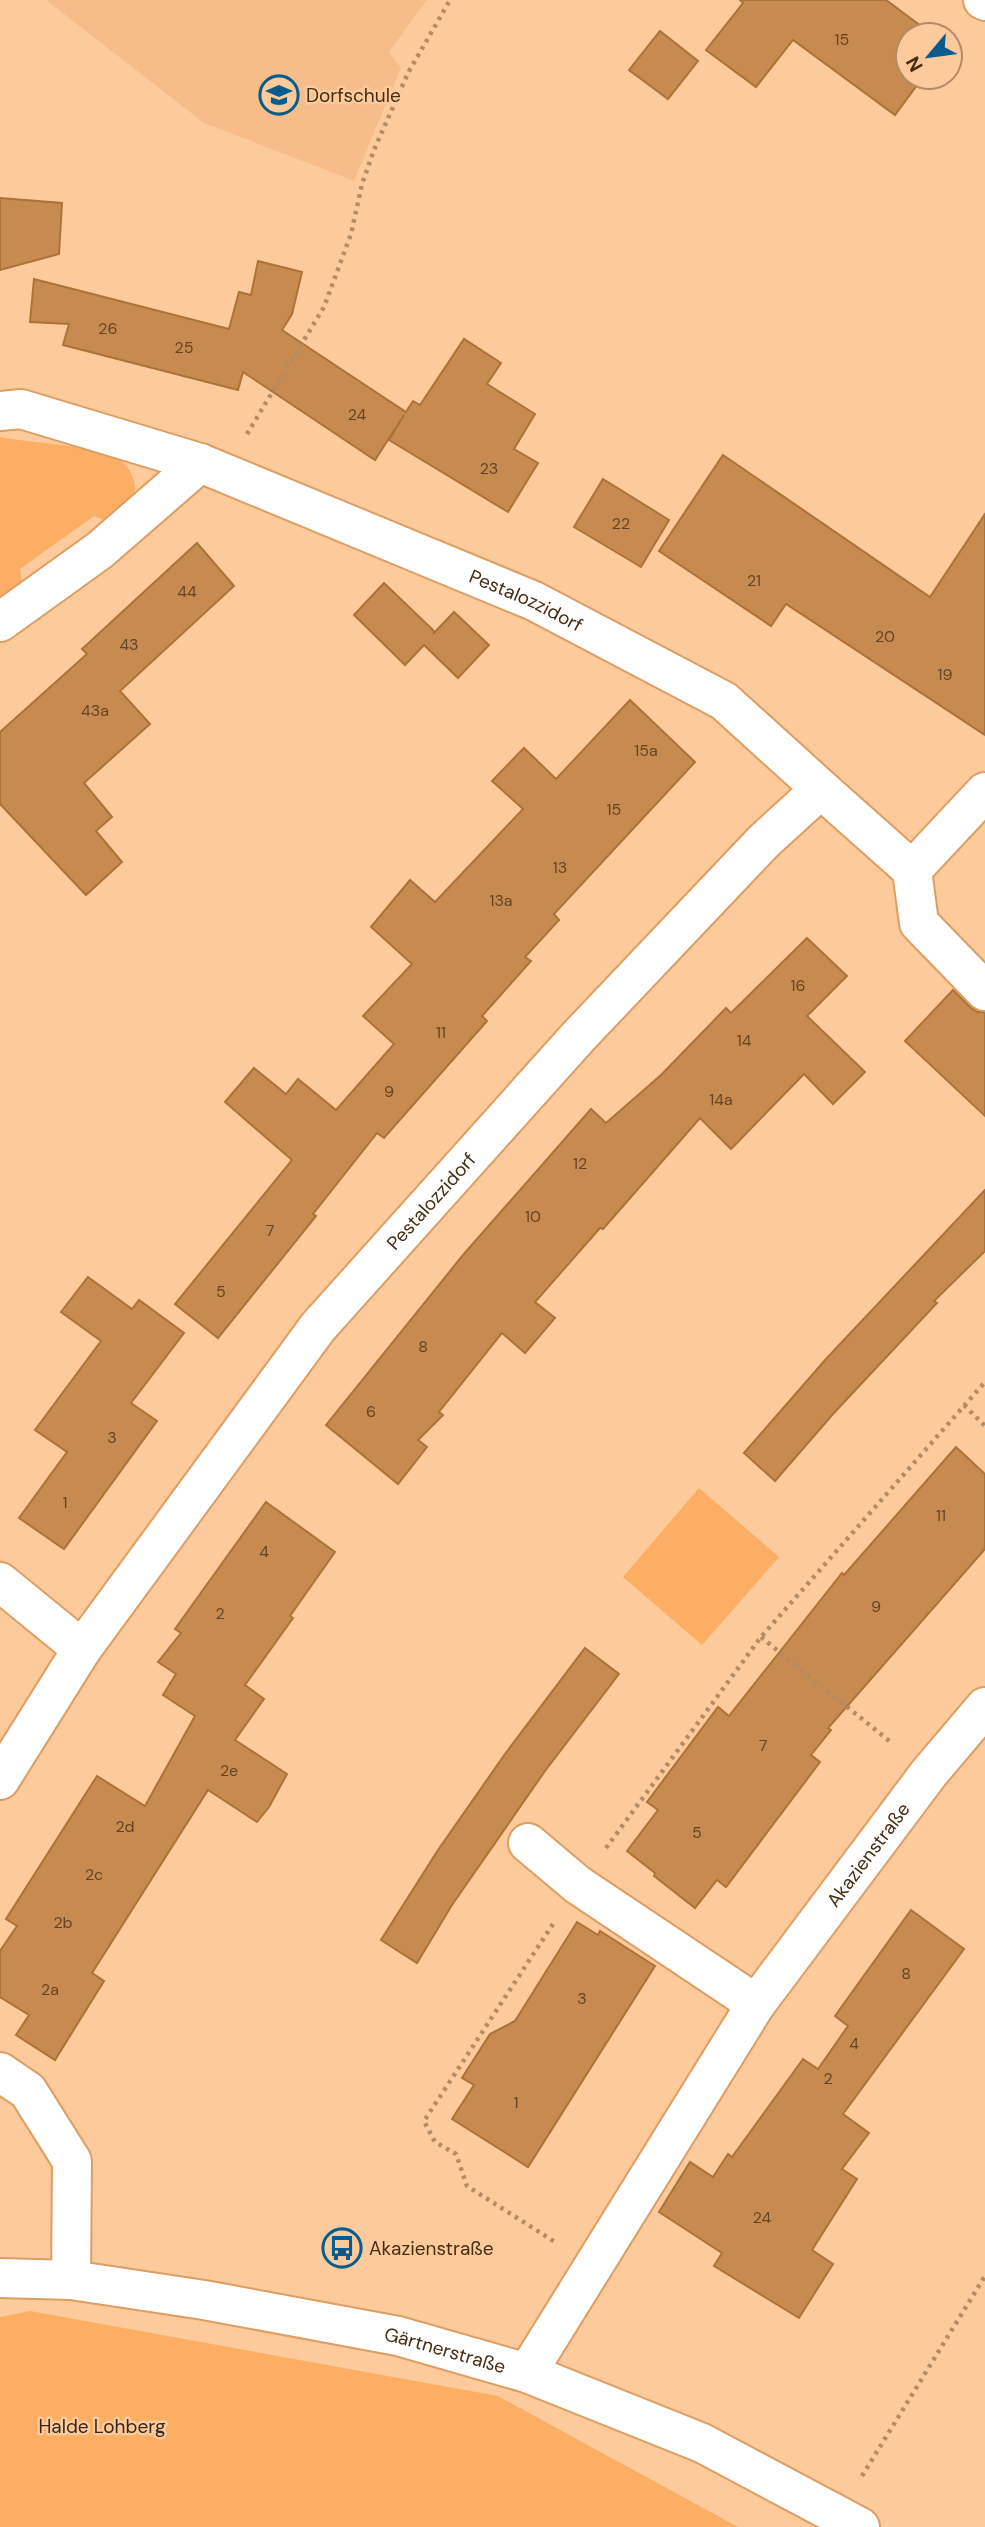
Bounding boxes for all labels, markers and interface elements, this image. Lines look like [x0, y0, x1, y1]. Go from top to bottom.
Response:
north arrow [894, 21, 964, 91]
house number: 15 [835, 29, 849, 50]
text: N [900, 52, 929, 76]
school or university icon: Dorfschule [258, 74, 300, 116]
place label: Dorfschule [306, 83, 401, 108]
house number: 26 [98, 318, 118, 339]
house number: 25 [175, 337, 193, 358]
house number: 24 [348, 404, 367, 425]
house number: 23 [480, 458, 498, 479]
house number: 22 [612, 513, 630, 534]
street label: Pestalozzidorf [466, 563, 587, 637]
house number: 21 [747, 570, 761, 591]
house number: 44 [177, 581, 197, 602]
house number: 20 [875, 626, 895, 647]
house number: 43 [119, 634, 139, 655]
house number: 19 [937, 664, 953, 685]
house number: 43a [81, 700, 109, 721]
house number: 15a [634, 740, 658, 761]
house number: 15 [607, 799, 621, 820]
house number: 13 [553, 857, 567, 878]
house number: 13a [489, 890, 513, 911]
house number: 16 [790, 975, 806, 996]
house number: 11 [436, 1022, 446, 1043]
house number: 14 [737, 1030, 752, 1051]
house number: 9 [384, 1081, 394, 1102]
house number: 14a [709, 1089, 733, 1110]
street label: Pestalozzidorf [381, 1147, 481, 1255]
house number: 12 [573, 1153, 587, 1174]
house number: 10 [525, 1206, 541, 1227]
house number: 7 [266, 1220, 274, 1241]
house number: 5 [216, 1281, 226, 1302]
house number: 8 [418, 1336, 428, 1357]
house number: 6 [366, 1401, 376, 1422]
house number: 3 [107, 1427, 117, 1448]
house number: 1 [63, 1492, 68, 1513]
house number: 11 [936, 1505, 946, 1526]
house number: 4 [259, 1541, 269, 1562]
house number: 9 [871, 1596, 881, 1617]
house number: 2 [215, 1603, 225, 1624]
house number: 7 [759, 1735, 767, 1756]
house number: 2e [220, 1760, 238, 1781]
street label: Akazienstraße [821, 1797, 915, 1912]
house number: 2d [116, 1816, 134, 1837]
house number: 5 [692, 1822, 702, 1843]
house number: 2c [85, 1864, 103, 1885]
house number: 2b [53, 1912, 73, 1933]
house number: 8 [901, 1963, 911, 1984]
house number: 2a [41, 1979, 59, 2000]
house number: 3 [577, 1988, 587, 2009]
house number: 4 [849, 2033, 859, 2054]
house number: 2 [823, 2068, 833, 2089]
house number: 1 [514, 2092, 519, 2113]
house number: 24 [753, 2207, 772, 2228]
bus stop icon: Akazienstraße [321, 2227, 363, 2269]
place label: Akazienstraße [369, 2236, 493, 2261]
street label: Gärtnerstraße [383, 2321, 509, 2379]
park label: Halde Lohberg [38, 2414, 166, 2439]

